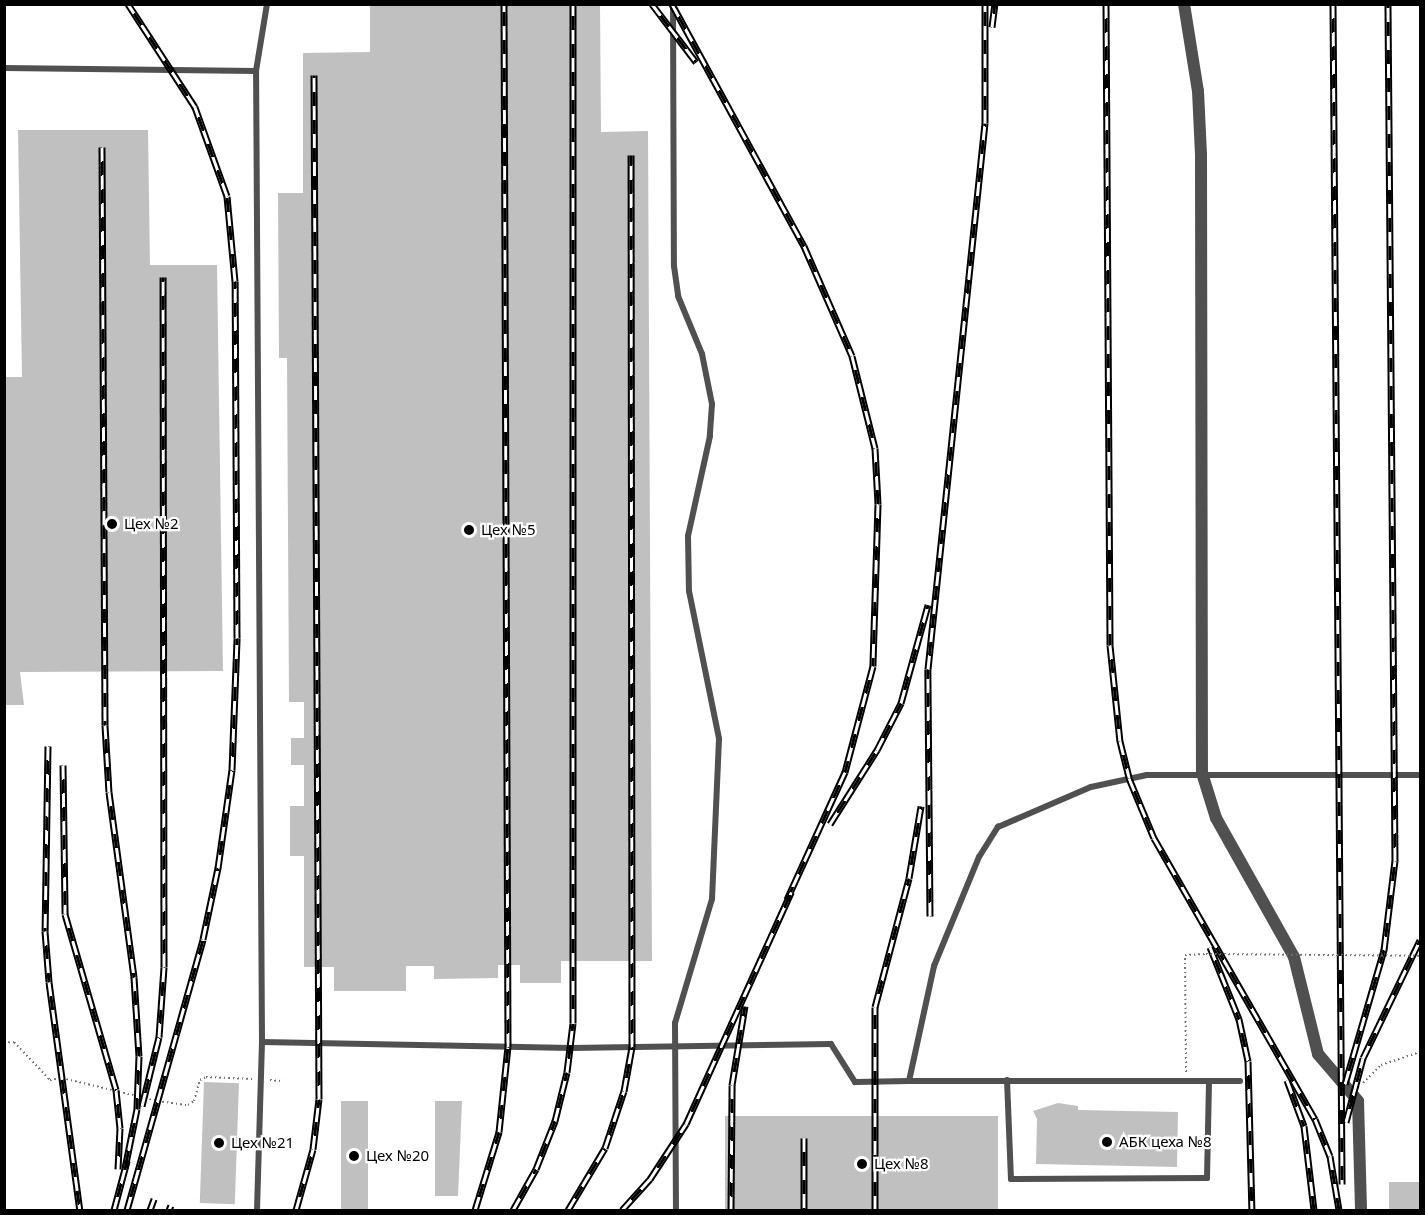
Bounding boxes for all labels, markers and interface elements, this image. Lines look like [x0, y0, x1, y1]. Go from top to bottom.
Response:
place label: Цех №2 [124, 515, 179, 533]
marker: Цех №2 [105, 517, 119, 531]
place label: Цех №5 [481, 521, 536, 539]
marker: Цех №5 [462, 523, 476, 537]
place label: АБК цеха №8 [1119, 1133, 1212, 1151]
place label: Цех №21 [231, 1134, 294, 1152]
marker: АБК цеха №8 [1100, 1135, 1114, 1149]
marker: Цех №21 [212, 1136, 226, 1150]
place label: Цех №20 [366, 1147, 429, 1165]
marker: Цех №20 [347, 1149, 361, 1163]
place label: Цех №8 [874, 1155, 929, 1173]
marker: Цех №8 [855, 1157, 869, 1171]

